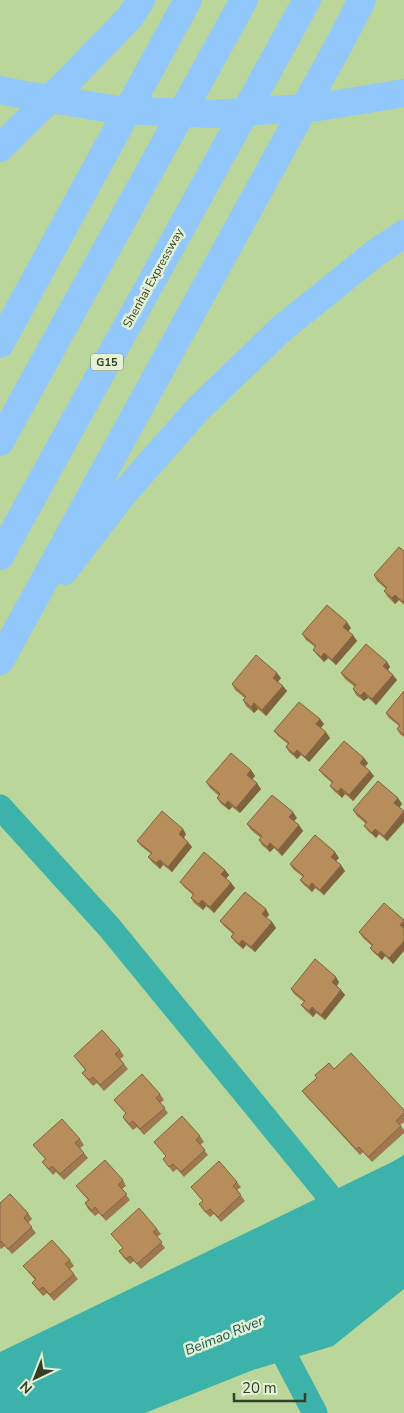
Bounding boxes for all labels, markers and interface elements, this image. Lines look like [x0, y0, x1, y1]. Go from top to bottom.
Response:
street label: Shenhai Expressway [119, 225, 187, 331]
road number: G15 [91, 354, 123, 371]
water label: Beimao River [182, 1311, 267, 1360]
north arrow [10, 1353, 60, 1403]
scale bar [234, 1370, 305, 1402]
text: N [16, 1377, 37, 1398]
text: 20 m [242, 1378, 277, 1398]

